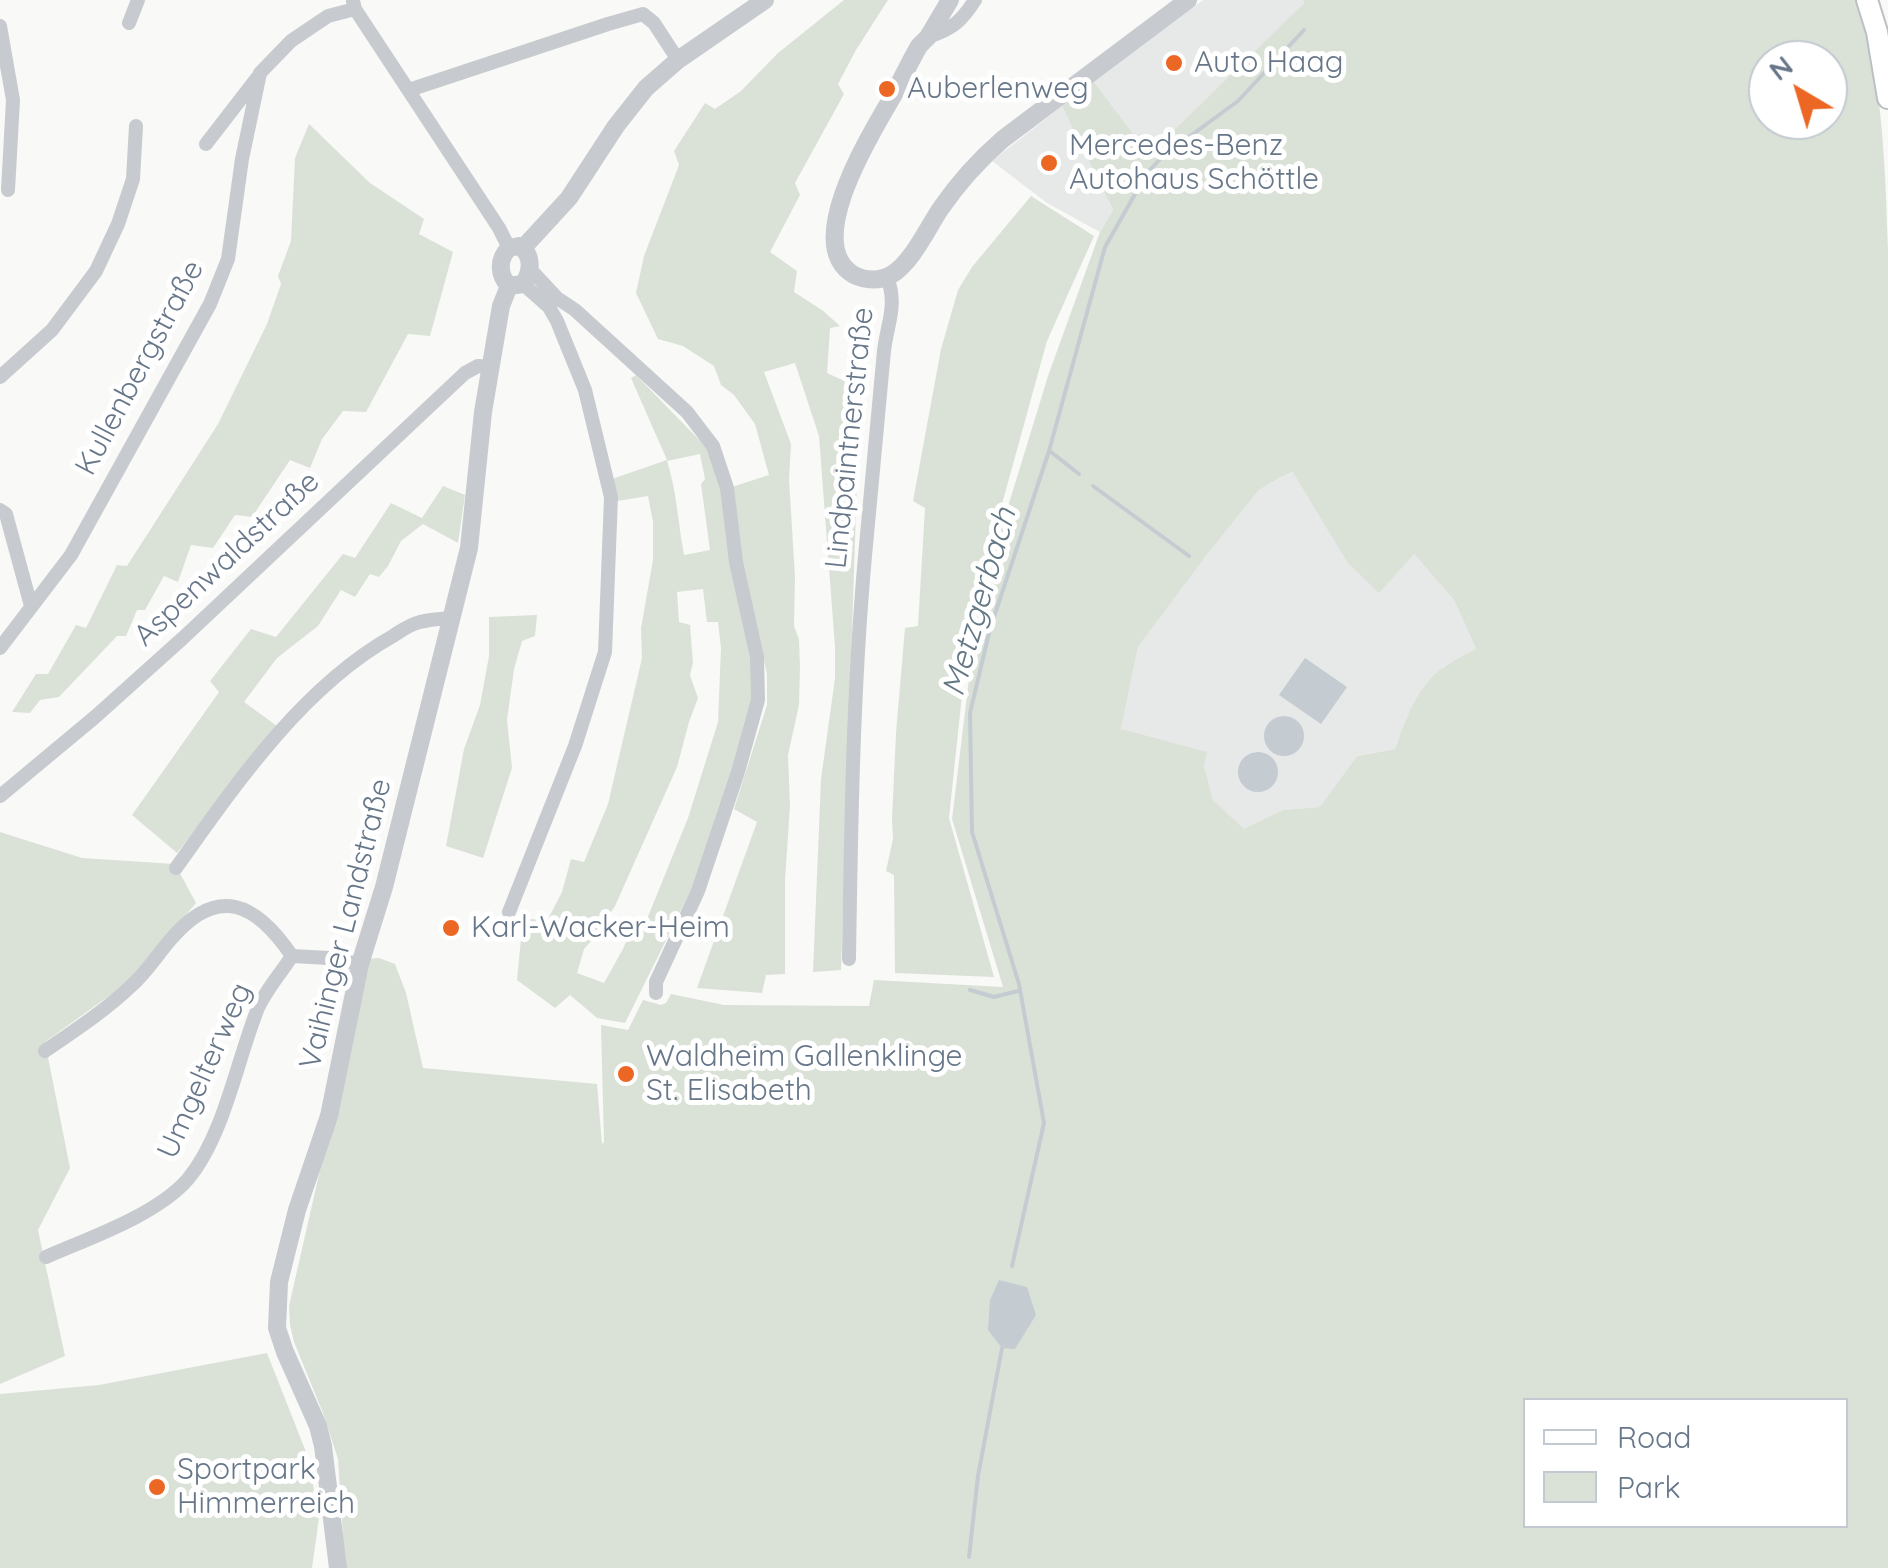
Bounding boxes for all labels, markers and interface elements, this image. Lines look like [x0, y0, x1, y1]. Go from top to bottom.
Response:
north arrow [1748, 40, 1848, 140]
place label: Auto Haag [1194, 45, 1343, 81]
text: N [1762, 47, 1799, 88]
marker: Auto Haag [1163, 52, 1185, 74]
place label: Auberlenweg [907, 71, 1089, 107]
marker: Auberlenweg [876, 78, 898, 100]
place label: Mercedes-Benz Autohaus Schöttle [1069, 128, 1319, 198]
marker: Mercedes-Benz Autohaus Schöttle [1038, 152, 1060, 174]
street label: Kullenbergstraße [68, 254, 212, 482]
street label: Lindpaintnerstraße [818, 305, 882, 571]
street label: Aspenwaldstraße [127, 464, 327, 654]
water label: Metzgerbach [935, 503, 1025, 701]
street label: Vaihinger Landstraße [292, 775, 400, 1073]
place label: Karl-Wacker-Heim [471, 910, 730, 946]
marker: Karl-Wacker-Heim [440, 917, 462, 939]
street label: Umgelterweg [150, 977, 260, 1165]
place label: Waldheim Gallenklinge St. Elisabeth [646, 1039, 962, 1110]
marker: Waldheim Gallenklinge St. Elisabeth [615, 1063, 637, 1085]
legend [1523, 1398, 1848, 1528]
text: Road [1617, 1418, 1691, 1456]
place label: Sportpark Himmerreich [177, 1452, 355, 1522]
text: Park [1617, 1468, 1681, 1506]
marker: Sportpark Himmerreich [146, 1476, 168, 1498]

